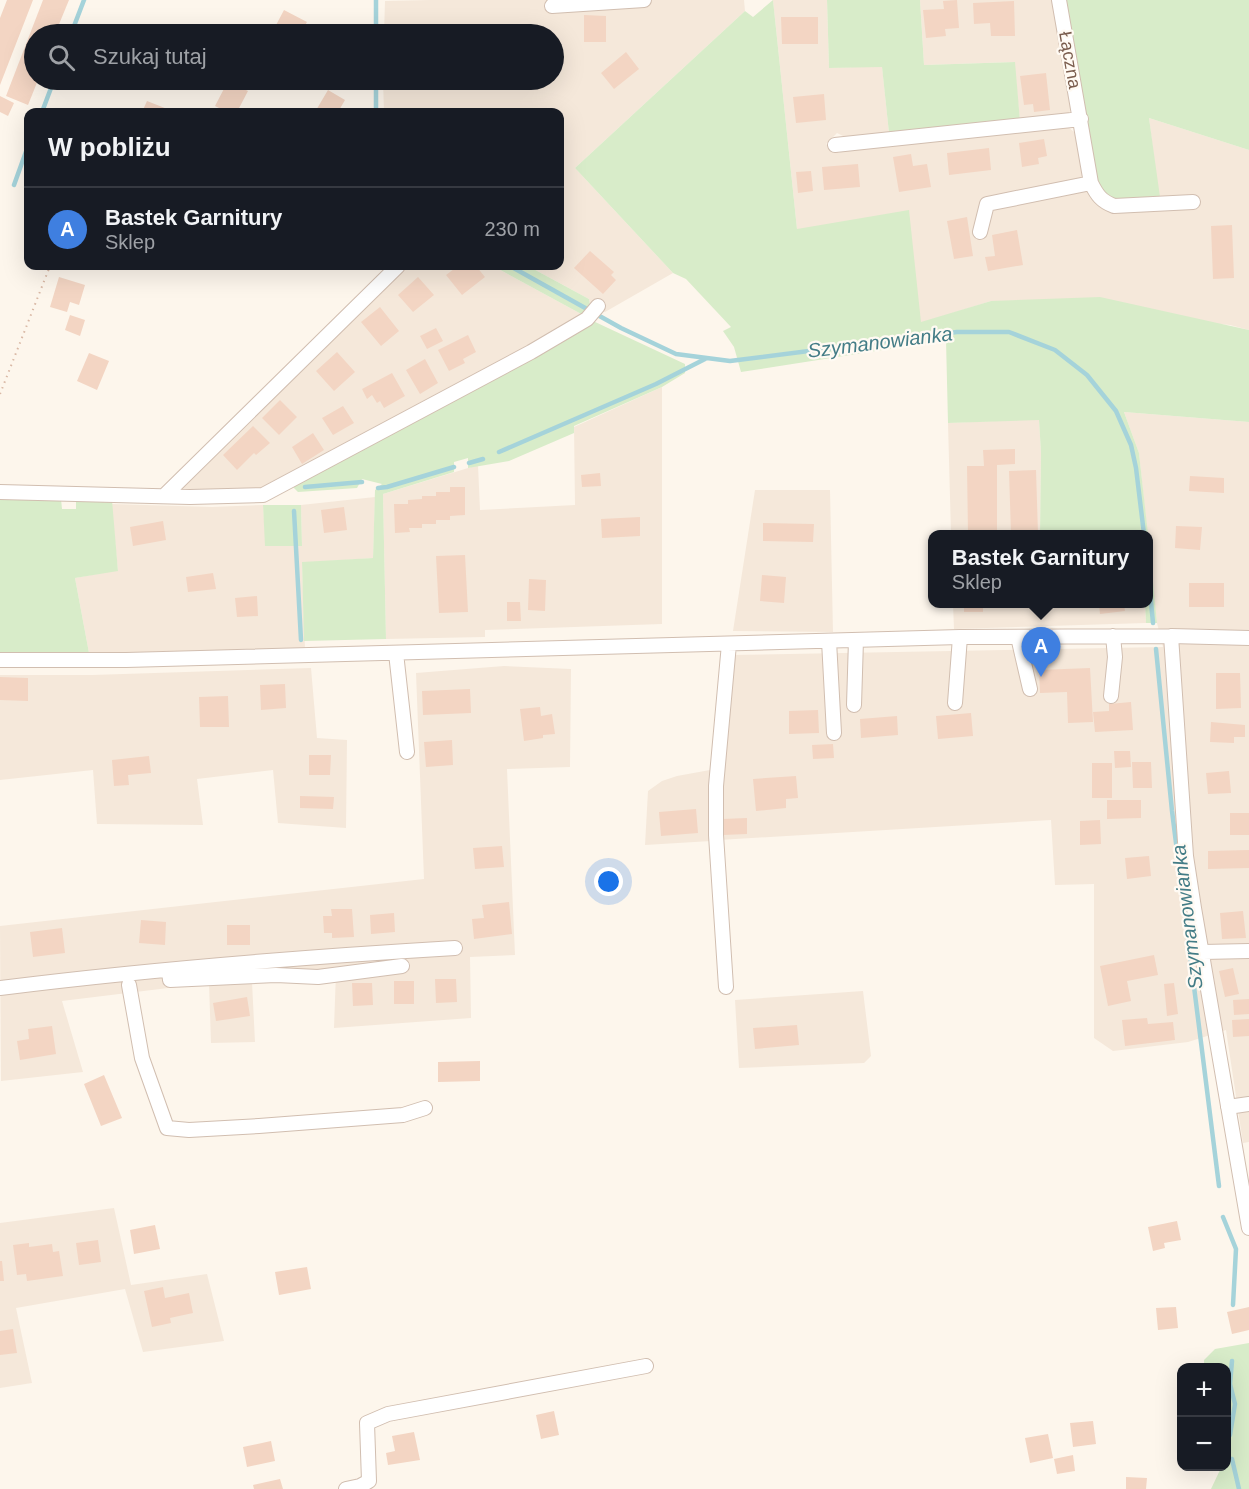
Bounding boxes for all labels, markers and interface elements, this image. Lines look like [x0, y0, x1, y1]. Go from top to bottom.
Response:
search box [24, 24, 564, 90]
street label: Łączna [1055, 30, 1085, 91]
icon: search [45, 41, 78, 74]
text: Szukaj tutaj [93, 44, 207, 69]
text: W pobliżu [48, 132, 171, 162]
text: Bastek Garnitury [105, 205, 282, 230]
text: A [60, 218, 75, 240]
text: 230 m [484, 218, 540, 240]
text: Sklep [105, 231, 155, 253]
water label: Szymanowianka [806, 322, 954, 362]
popup [928, 530, 1153, 608]
text: Bastek Garnitury [952, 545, 1129, 570]
text: Sklep [952, 571, 1002, 593]
pin: A [1022, 628, 1060, 677]
water label: Szymanowianka [1167, 843, 1207, 991]
your location [594, 867, 623, 896]
map controls [1177, 1363, 1231, 1471]
button: + [1177, 1363, 1231, 1417]
button: − [1177, 1417, 1231, 1471]

